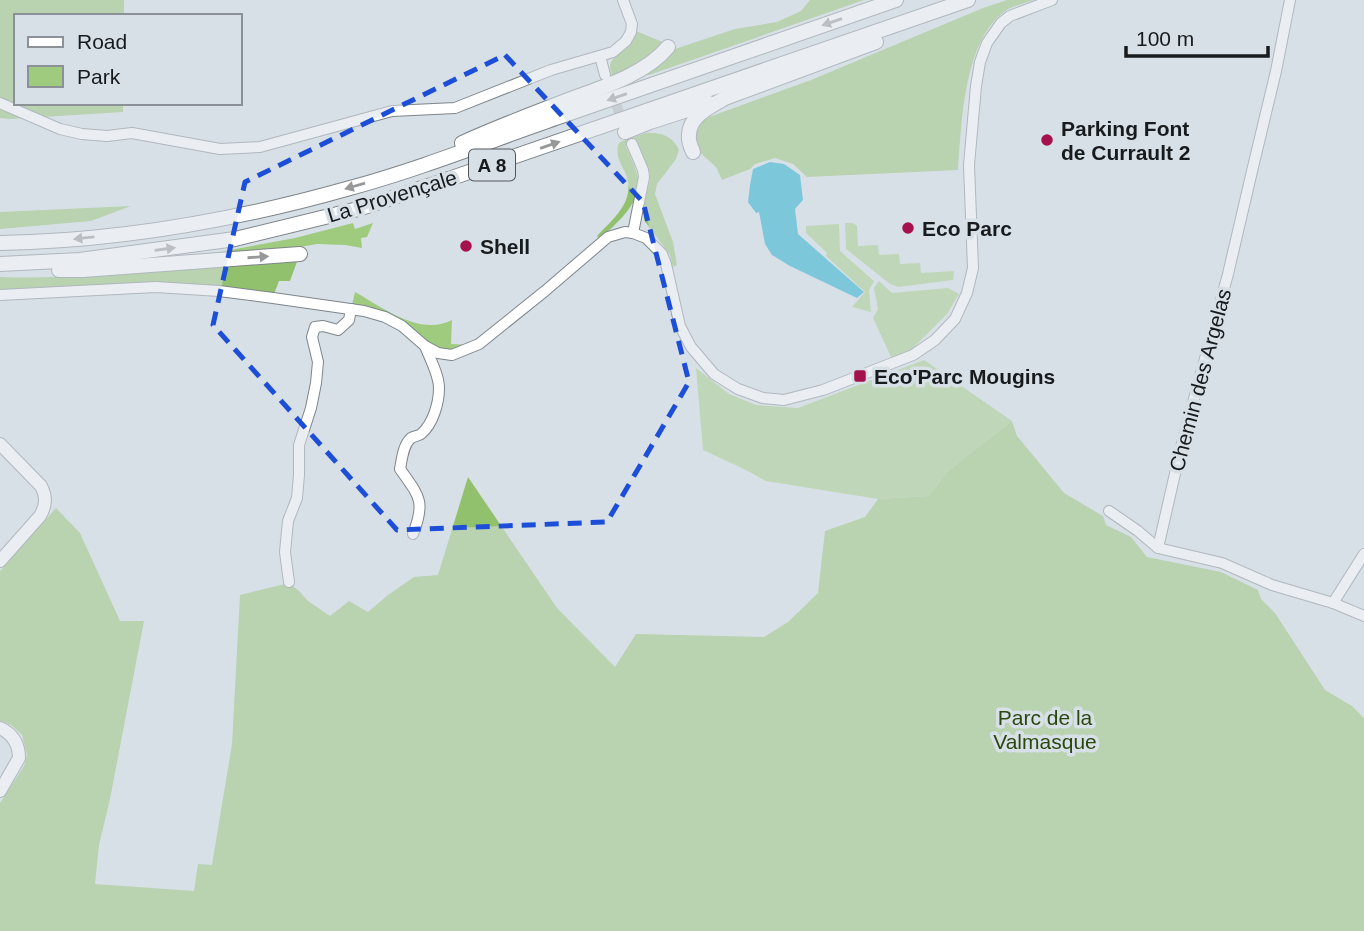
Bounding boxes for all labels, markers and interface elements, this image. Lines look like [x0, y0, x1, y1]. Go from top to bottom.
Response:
legend [14, 14, 242, 105]
scale bar [1126, 14, 1268, 58]
one-way arrow [821, 17, 842, 28]
text: 100 m [1136, 27, 1194, 50]
text: Road [77, 30, 127, 53]
text: Park [77, 65, 121, 88]
one-way arrow [606, 92, 627, 103]
place label: Parking Font de Currault 2 [1061, 117, 1191, 164]
marker: Parking Font de Currault 2 [1039, 132, 1055, 148]
one-way arrow [539, 139, 560, 150]
road number: A 8 [469, 150, 515, 181]
street label: La Provençale [324, 165, 460, 227]
one-way arrow [344, 182, 365, 192]
place label: Eco Parc [922, 217, 1012, 240]
marker: Eco Parc [900, 220, 916, 236]
one-way arrow [73, 232, 95, 243]
place label: Shell [480, 235, 530, 258]
marker: Shell [458, 238, 474, 254]
one-way arrow [155, 243, 177, 254]
one-way arrow [247, 251, 269, 262]
street label: Chemin des Argelas [1165, 286, 1235, 474]
place label: Eco'Parc Mougins [874, 365, 1055, 388]
marker: Eco'Parc Mougins [852, 368, 868, 384]
park label: Parc de la Valmasque [993, 706, 1097, 753]

